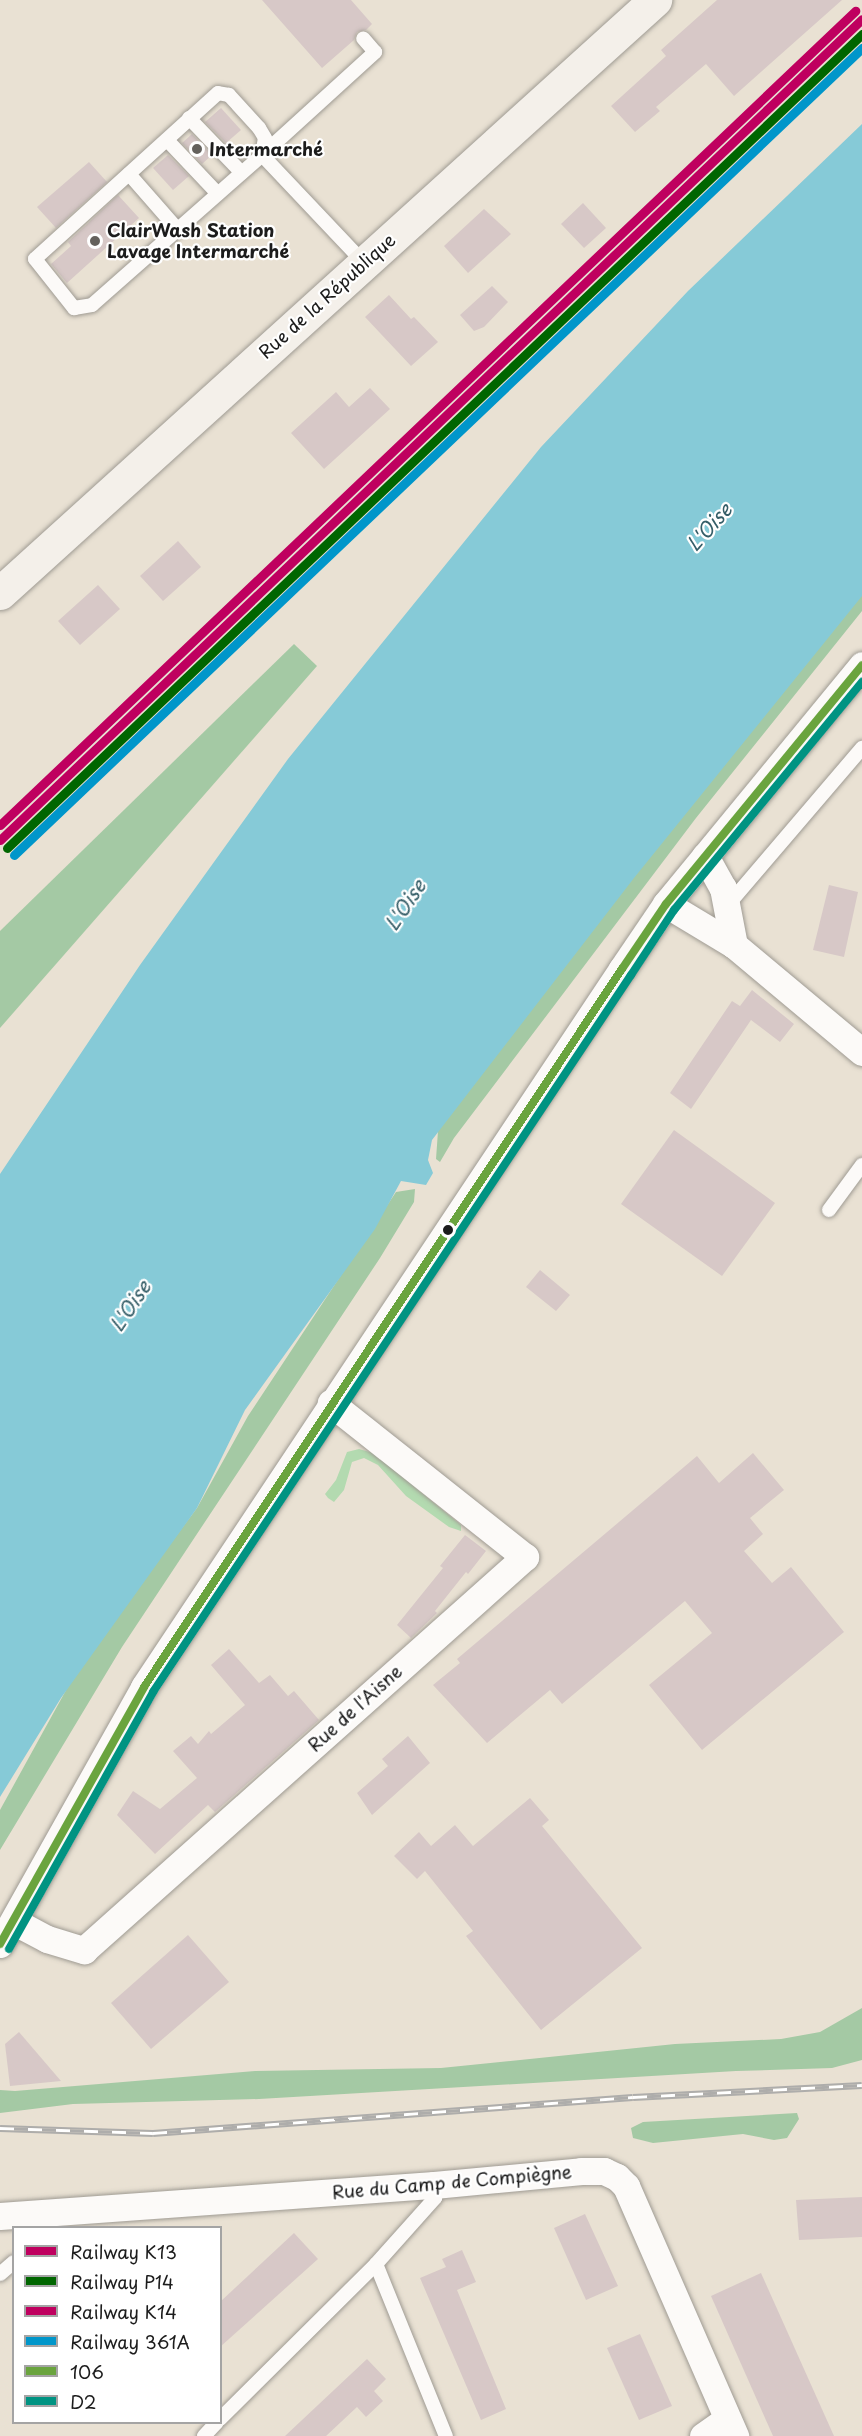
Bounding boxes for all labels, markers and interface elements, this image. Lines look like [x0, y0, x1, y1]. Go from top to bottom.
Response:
place label: Intermarché [209, 138, 323, 160]
marker: Intermarché [190, 142, 204, 156]
place label: ClairWash Station Lavage Intermarché [107, 220, 290, 262]
street label: Rue de la République [253, 228, 401, 364]
marker: ClairWash Station Lavage Intermarché [88, 234, 102, 248]
water label: L'Oise [681, 498, 737, 556]
water label: L'Oise [379, 875, 431, 935]
unlabelled marker [442, 1224, 454, 1236]
water label: L'Oise [104, 1276, 156, 1336]
street label: Rue de l'Aisne [302, 1659, 408, 1757]
street label: Rue du Camp de Compiègne [328, 2161, 576, 2203]
legend [12, 2226, 222, 2424]
text: Railway K13 [70, 2238, 177, 2265]
text: Railway P14 [70, 2268, 174, 2295]
text: Railway K14 [70, 2298, 177, 2325]
text: Railway 361A [70, 2328, 190, 2355]
text: 106 [70, 2358, 104, 2385]
text: D2 [70, 2388, 97, 2415]

